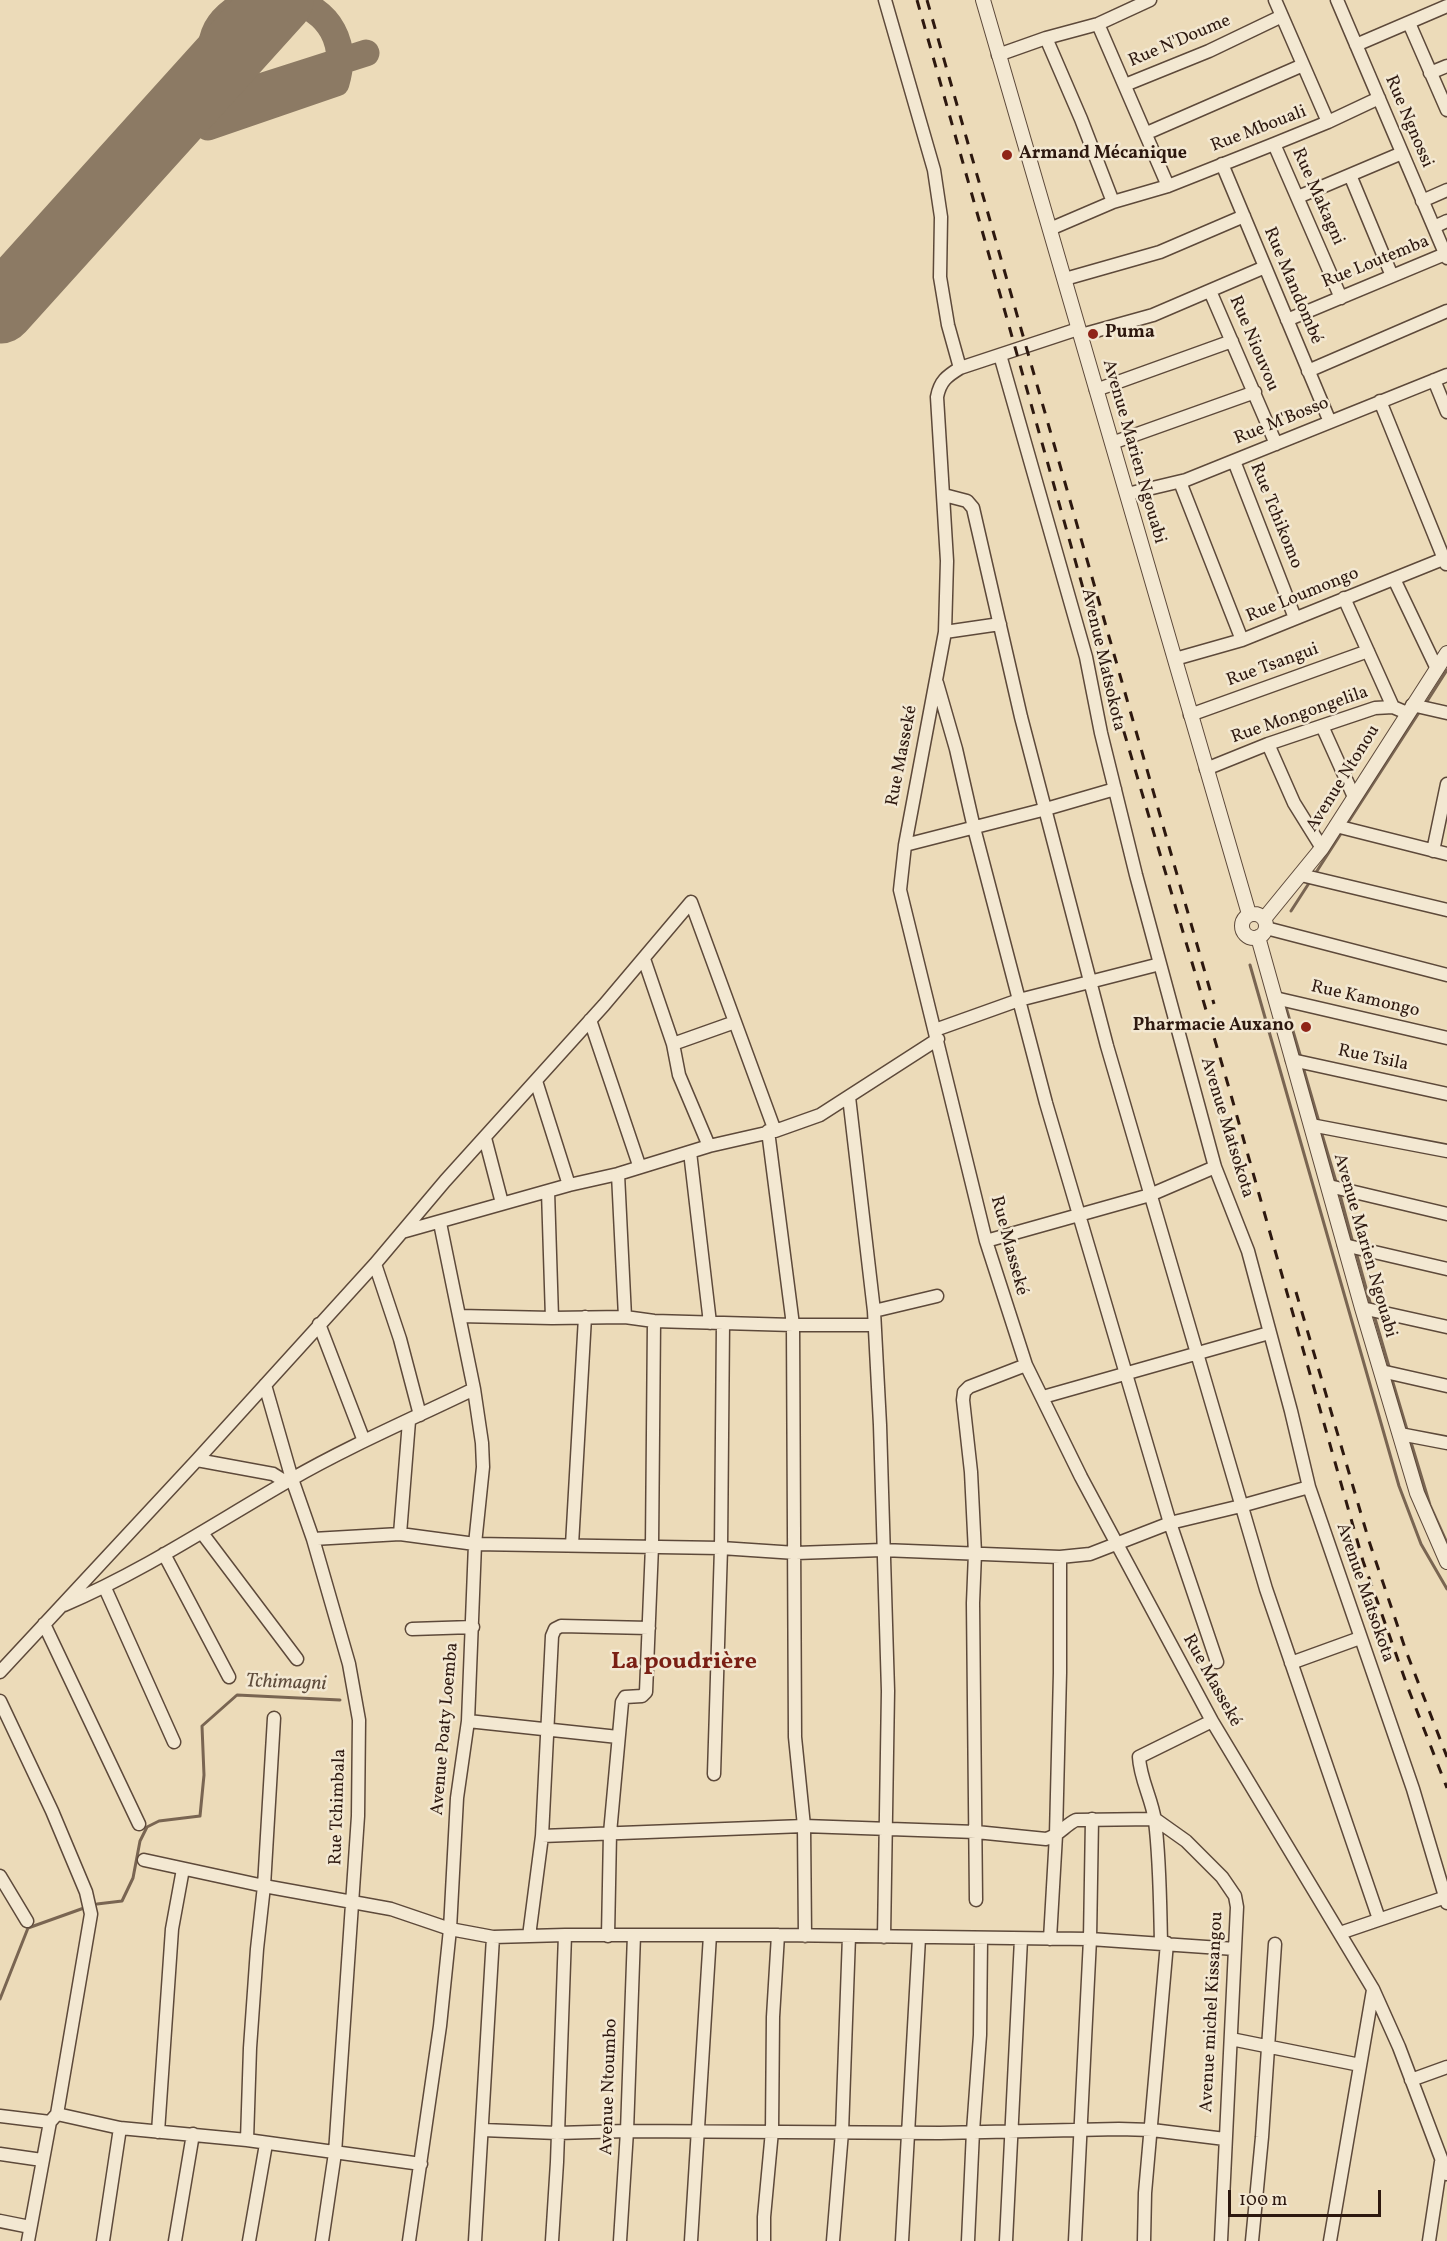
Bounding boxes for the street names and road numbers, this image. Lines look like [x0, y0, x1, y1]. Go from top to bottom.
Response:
street label: Rue N'Doume [1126, 11, 1234, 73]
street label: Rue Ngnossi [1379, 73, 1437, 171]
street label: Rue Mbouali [1208, 102, 1310, 158]
street label: Rue Makagni [1286, 145, 1348, 249]
street label: Rue Mandombé [1258, 224, 1326, 348]
street label: Rue Loutemba [1319, 232, 1433, 294]
street label: Rue Niouvou [1223, 293, 1283, 395]
street label: Avenue Marien Ngouabi [1096, 357, 1170, 547]
street label: Rue M'Bosso [1232, 393, 1332, 451]
street label: Rue Tchikomo [1244, 460, 1306, 572]
street label: Rue Loumongo [1244, 564, 1362, 628]
street label: Avenue Matsokota [1075, 587, 1129, 733]
street label: Rue Tsangui [1224, 639, 1322, 693]
street label: Rue Mongongelila [1229, 682, 1371, 750]
street label: Rue Masseké [883, 704, 923, 808]
street label: Avenue Ntonou [1303, 722, 1385, 836]
street label: Rue Kamongo [1309, 977, 1421, 1023]
street label: Rue Tsila [1336, 1041, 1410, 1077]
street label: Avenue Matsokota [1194, 1055, 1258, 1201]
street label: Avenue Marien Ngouabi [1327, 1151, 1401, 1341]
street label: Rue Masseké [984, 1194, 1032, 1298]
street label: Avenue Matsokota [1330, 1521, 1398, 1665]
street label: Rue Masseké [1177, 1631, 1245, 1731]
street label: Avenue Poaty Loemba [428, 1642, 464, 1816]
street label: Rue Tchimbala [326, 1748, 352, 1866]
street label: Avenue michel Kissangou [1197, 1911, 1229, 2113]
street label: Avenue Ntoumbo [597, 2018, 623, 2156]

